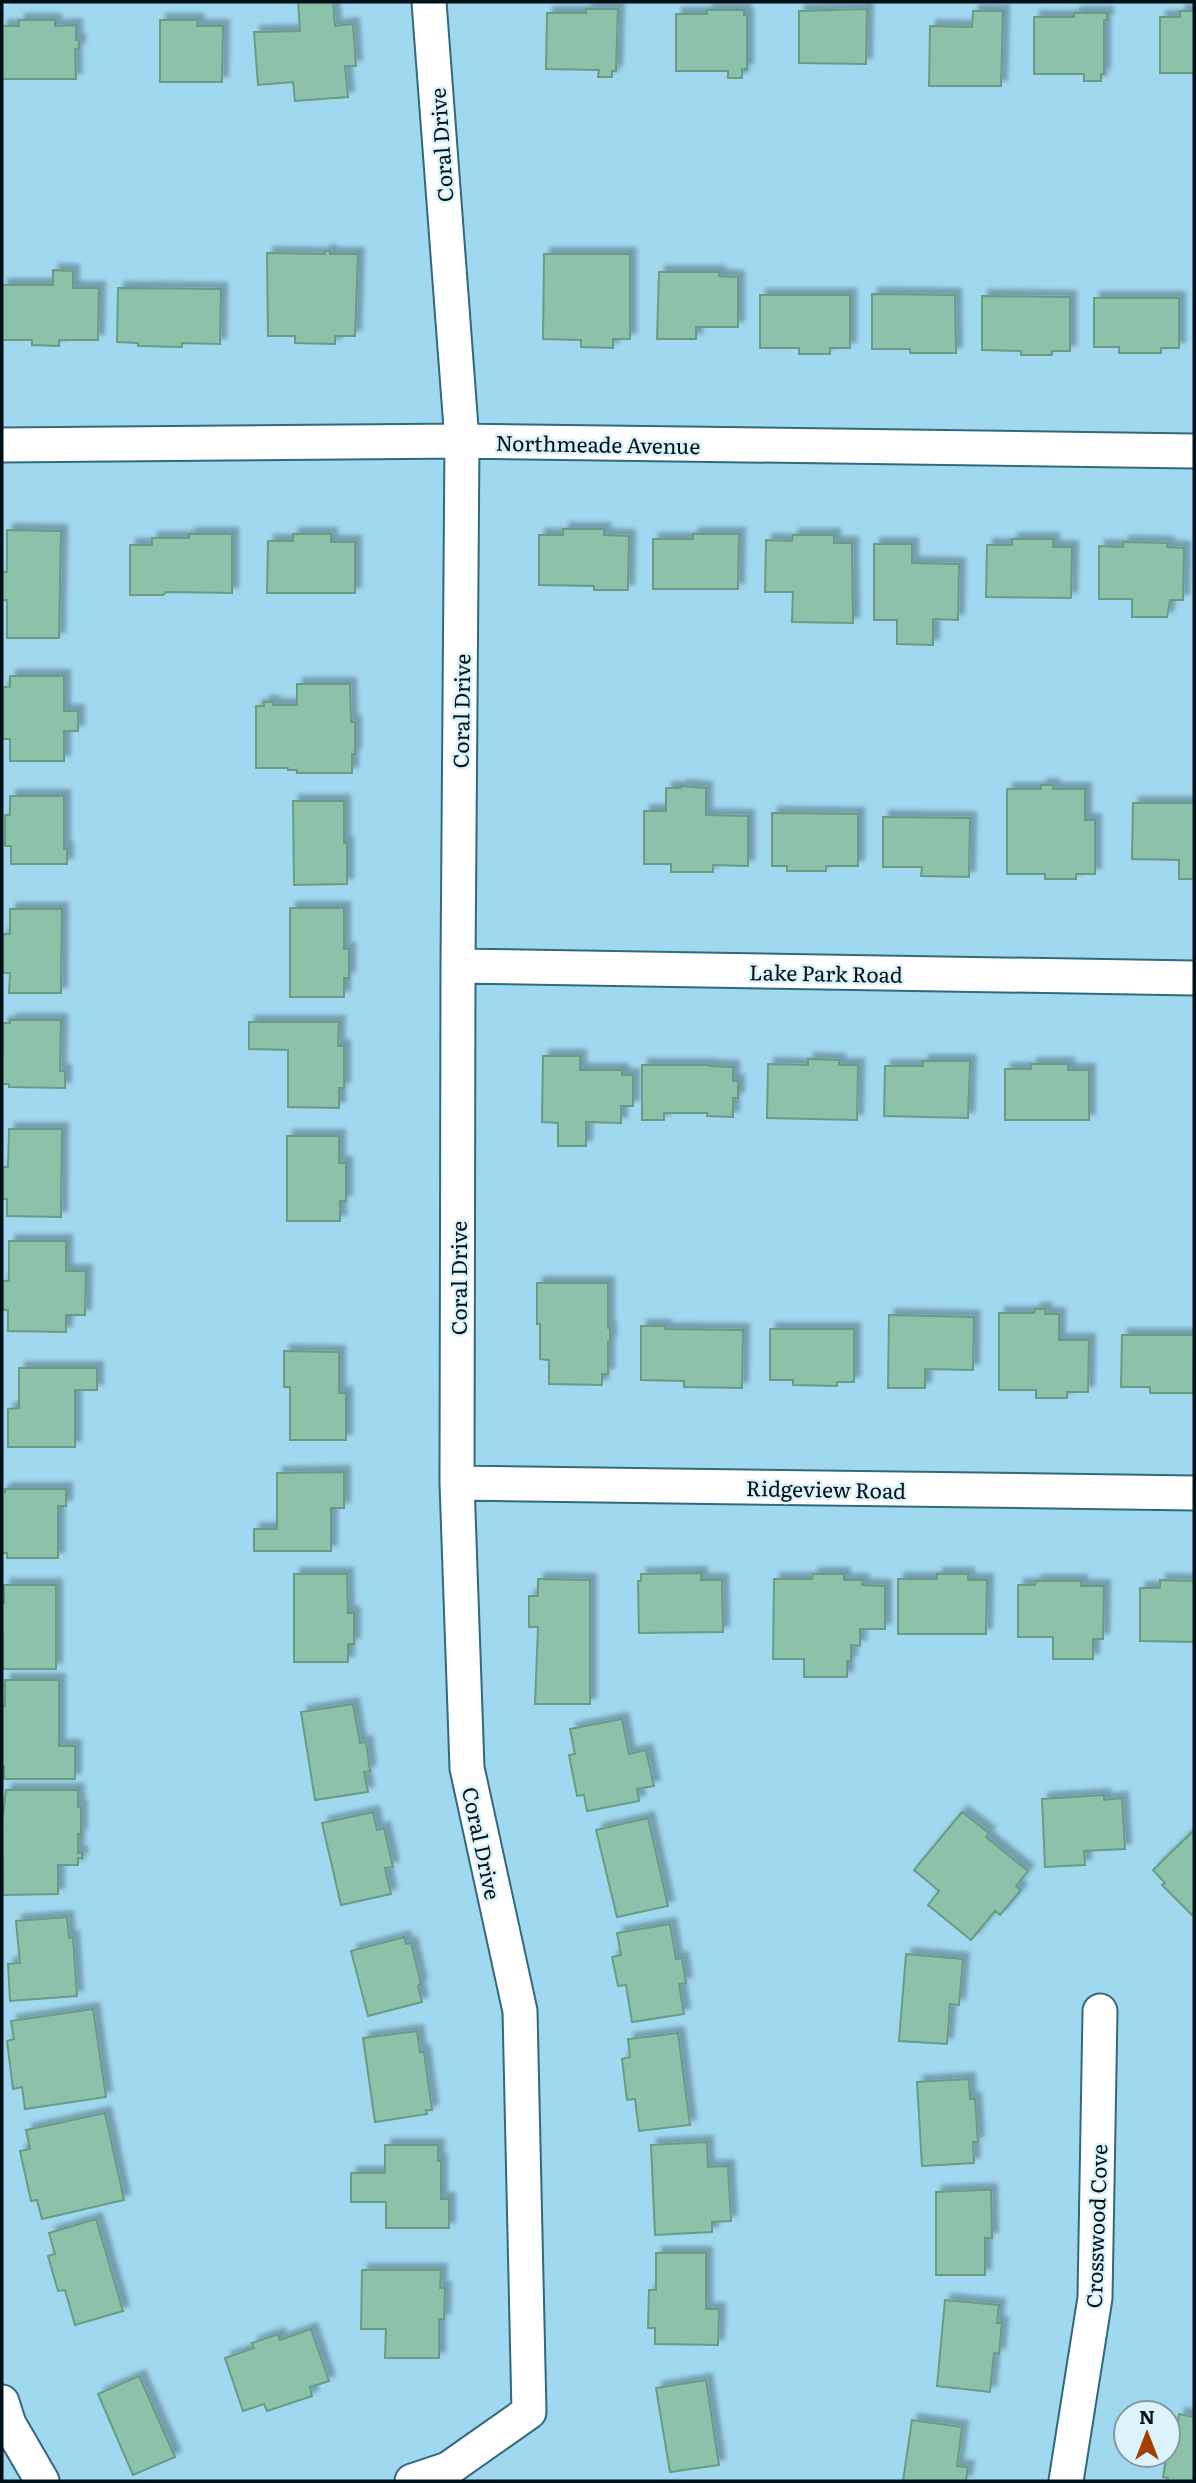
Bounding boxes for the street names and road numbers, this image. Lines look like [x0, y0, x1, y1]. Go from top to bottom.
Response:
street label: Coral Drive [421, 87, 459, 203]
street label: Northmeade Avenue [495, 426, 701, 460]
street label: Coral Drive [444, 653, 476, 768]
street label: Lake Park Road [749, 955, 903, 989]
street label: Coral Drive [442, 1221, 473, 1335]
street label: Ridgeview Road [746, 1471, 907, 1505]
street label: Coral Drive [456, 1784, 510, 1902]
street label: Crosswood Cove [1077, 2143, 1113, 2309]

